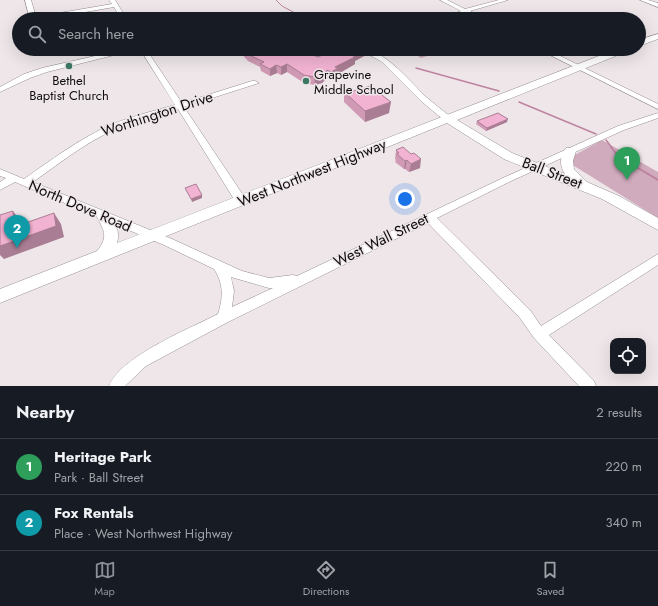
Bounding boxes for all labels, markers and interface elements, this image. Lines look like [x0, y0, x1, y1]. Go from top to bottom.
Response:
search box [12, 12, 646, 56]
icon: search [26, 23, 48, 45]
text: Search here [58, 23, 134, 45]
marker: Bethel Baptist Church [64, 61, 74, 71]
place label: Grapevine Middle School [314, 65, 394, 99]
place label: Bethel Baptist Church [29, 71, 109, 105]
marker: Grapevine Middle School [301, 76, 311, 86]
street label: Worthington Drive [98, 85, 216, 142]
street label: West Northwest Highway [234, 133, 390, 213]
pin: 1 [614, 147, 640, 180]
street label: Ball Street [519, 151, 586, 195]
street label: North Dove Road [25, 174, 135, 238]
your location [395, 189, 415, 209]
street label: West Wall Street [330, 207, 433, 273]
pin: 2 [4, 215, 30, 248]
map controls [610, 338, 646, 374]
button: locate [610, 338, 646, 374]
text: Nearby [16, 400, 74, 424]
text: 2 results [596, 403, 642, 422]
text: Heritage Park [54, 446, 152, 468]
text: 1 [26, 457, 32, 476]
text: 220 m [605, 457, 642, 476]
text: Park · Ball Street [54, 468, 143, 487]
text: Fox Rentals [54, 502, 134, 524]
text: 2 [25, 513, 33, 532]
text: 340 m [605, 513, 642, 532]
text: Place · West Northwest Highway [54, 524, 232, 543]
tab: Map [94, 559, 116, 599]
tab: Directions [303, 559, 349, 599]
tab: Saved [537, 559, 564, 599]

